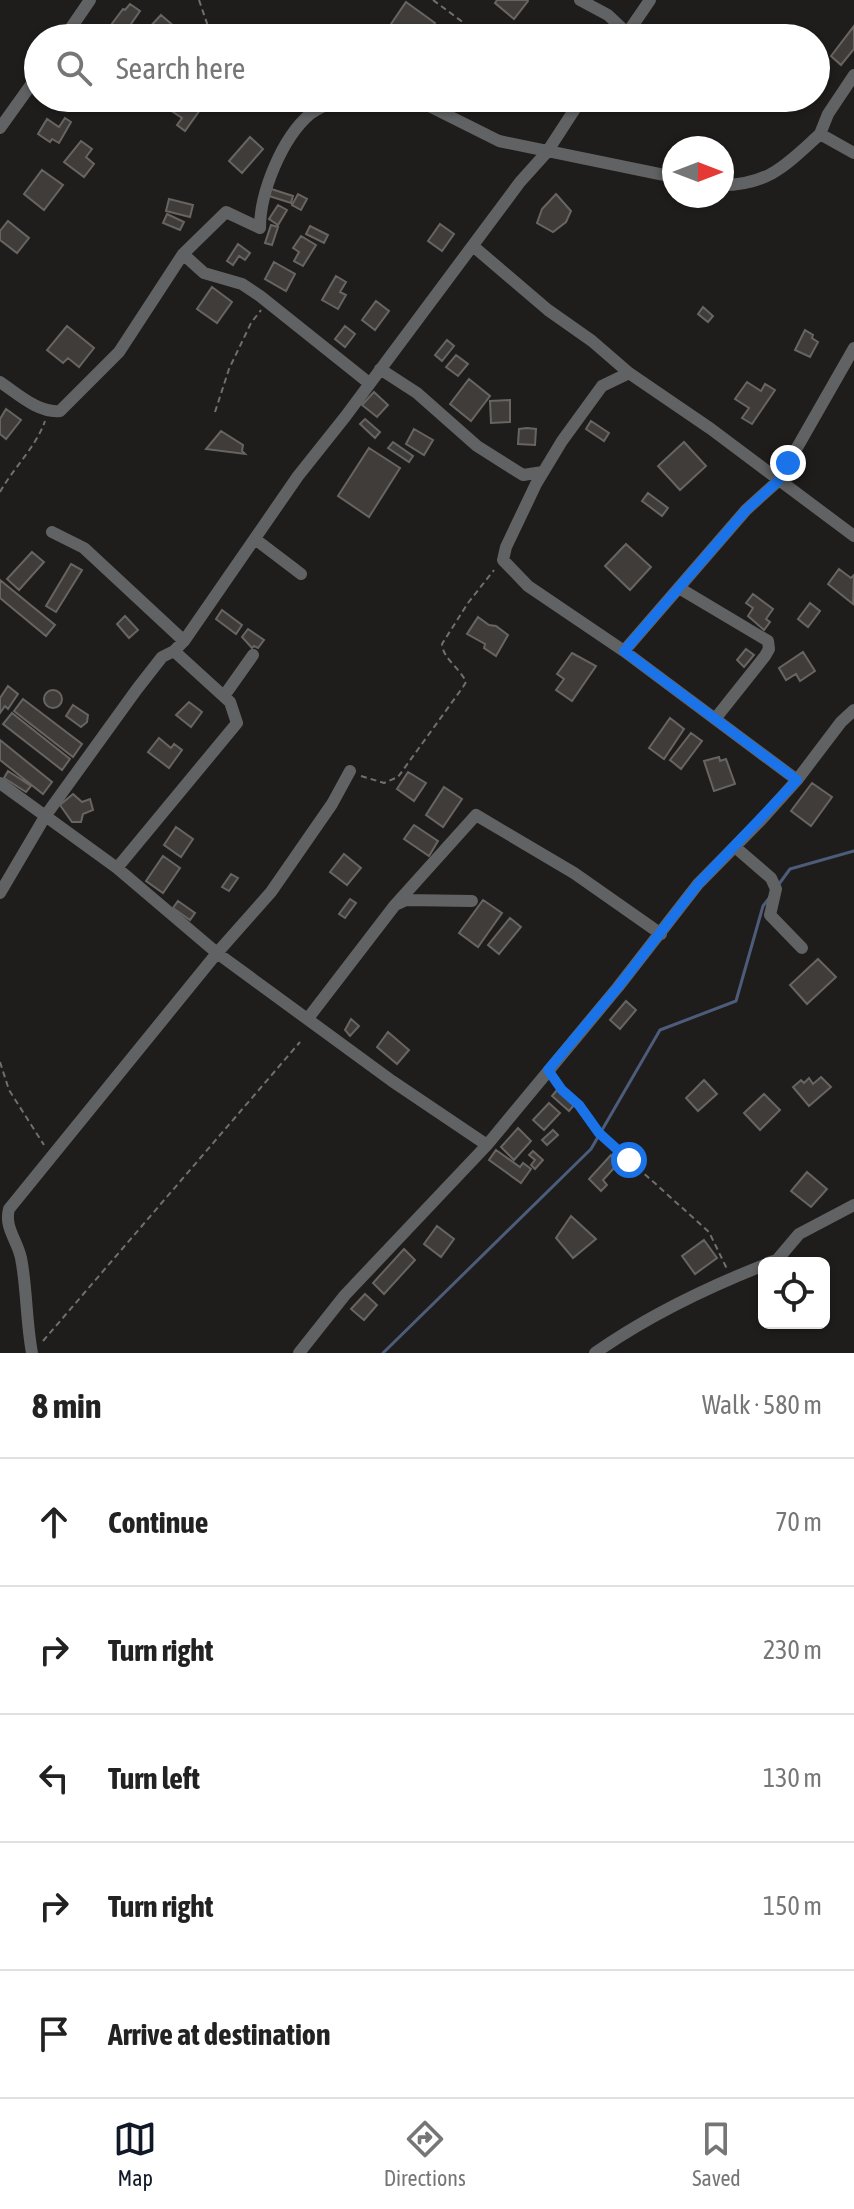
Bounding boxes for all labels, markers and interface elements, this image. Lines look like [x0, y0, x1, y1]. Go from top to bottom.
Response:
search box [24, 24, 830, 112]
icon: search [52, 46, 96, 90]
text: Search here [116, 51, 245, 85]
north arrow [662, 136, 734, 208]
route end [770, 445, 806, 481]
route start [611, 1142, 647, 1178]
map controls [758, 1257, 830, 1329]
button: locate [758, 1257, 830, 1329]
text: 8 min [32, 1386, 101, 1425]
text: Walk · 580 m [702, 1390, 822, 1420]
icon: ahead [32, 1500, 76, 1544]
text: Continue [108, 1505, 208, 1539]
text: 70 m [775, 1507, 822, 1537]
icon: right [32, 1628, 76, 1672]
text: Turn right [108, 1633, 214, 1667]
text: 230 m [763, 1635, 822, 1665]
icon: left [32, 1756, 76, 1800]
text: Turn left [108, 1761, 200, 1795]
text: 130 m [763, 1763, 822, 1793]
icon: right [32, 1884, 76, 1928]
text: Turn right [108, 1889, 214, 1923]
text: 150 m [763, 1891, 822, 1921]
icon: arrive [32, 2012, 76, 2056]
text: Arrive at destination [108, 2017, 330, 2051]
tab: Map [113, 2117, 157, 2191]
tab: Directions [384, 2117, 466, 2191]
tab: Saved [692, 2117, 741, 2191]

